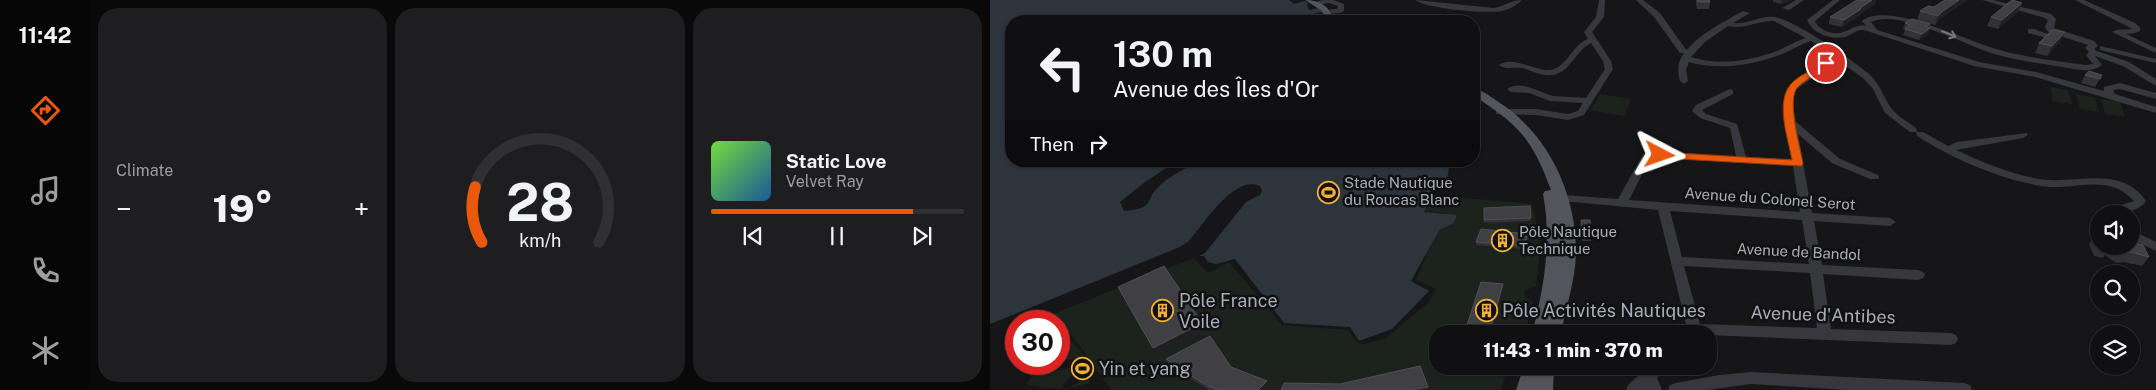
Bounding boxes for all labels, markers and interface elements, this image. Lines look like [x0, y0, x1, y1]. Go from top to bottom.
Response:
text: 11:42 [18, 22, 72, 48]
one-way arrow [1941, 29, 1956, 39]
text: 130 m [1113, 34, 1213, 75]
icon: left [1030, 35, 1095, 100]
pin [1805, 42, 1847, 84]
icon: arrive [1812, 49, 1840, 77]
text: Avenue des Îles d'Or [1113, 76, 1319, 102]
icon: directions [28, 93, 63, 128]
position arrow [1633, 128, 1685, 180]
icon: right [1084, 130, 1112, 158]
text: Then [1030, 133, 1074, 155]
text: Static Love [786, 150, 886, 172]
text: Climate [116, 161, 173, 180]
text: 28 [506, 172, 574, 233]
text: Velvet Ray [786, 172, 864, 191]
icon: music [28, 173, 63, 208]
place label: Stade Nautique du Roucas Blanc [1344, 174, 1459, 208]
sports icon: Stade Nautique du Roucas Blanc [1316, 180, 1340, 204]
street label: Avenue du Colonel Serot [1684, 184, 1856, 213]
text: 19° [212, 186, 273, 231]
text: − [116, 192, 132, 225]
text: + [354, 192, 369, 225]
map controls [2090, 205, 2140, 375]
button: sound [2090, 205, 2140, 255]
icon: previous [739, 222, 767, 250]
icon: pause [823, 222, 851, 250]
icon: next [908, 222, 936, 250]
place label: Pôle Nautique Technique [1519, 223, 1617, 257]
building icon: Pôle Nautique Technique [1491, 229, 1515, 253]
text: km/h [519, 230, 561, 251]
street label: Avenue de Bandol [1736, 240, 1862, 263]
icon: phone [28, 253, 63, 288]
button: search [2090, 265, 2140, 315]
place label: Pôle France Voile [1179, 290, 1278, 332]
building icon: Pôle France Voile [1151, 299, 1175, 323]
building icon: Pôle Activités Nautiques [1474, 299, 1498, 323]
place label: Pôle Activités Nautiques [1502, 300, 1706, 321]
street label: Avenue d'Antibes [1750, 301, 1896, 328]
speed limit sign: 30 [1005, 310, 1070, 375]
button: layers [2090, 325, 2140, 375]
icon: climate [28, 333, 63, 368]
text: 11:43 · 1 min · 370 m [1483, 339, 1663, 361]
sports icon: Yin et yang [1071, 357, 1095, 381]
place label: Yin et yang [1099, 358, 1191, 379]

